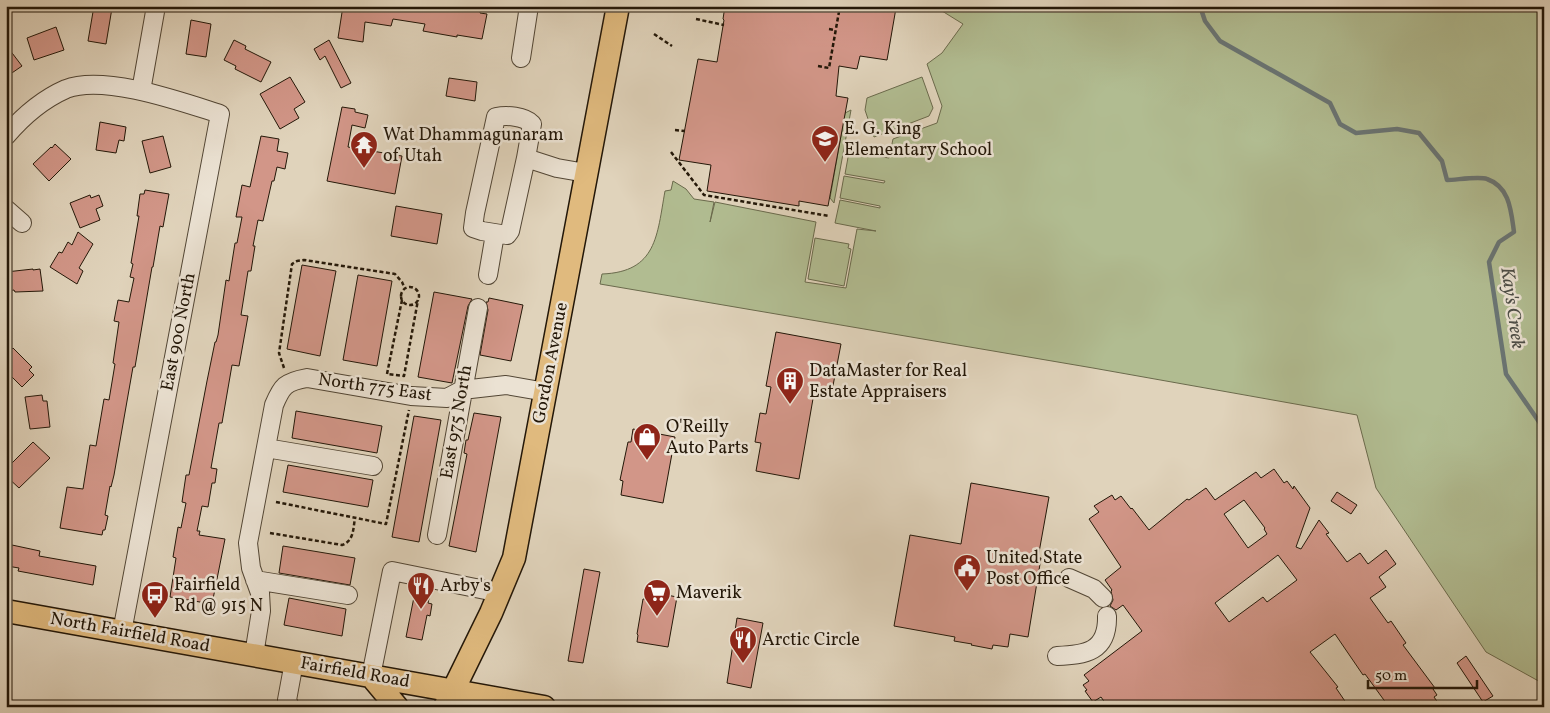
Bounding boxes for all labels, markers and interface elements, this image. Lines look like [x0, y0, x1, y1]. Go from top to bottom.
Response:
place label: E. G. King Elementary School [844, 117, 992, 163]
place label: Wat Dhammagunaram of Utah [383, 123, 564, 169]
school or university icon: E. G. King Elementary School [810, 124, 840, 163]
temple icon: Wat Dhammagunaram of Utah [349, 130, 379, 169]
water label: Kay's Creek [1493, 265, 1531, 351]
street label: East 900 North [155, 270, 203, 393]
street label: Gordon Avenue [527, 300, 575, 426]
place label: DataMaster for Real Estate Appraisers [809, 359, 967, 405]
street label: East 975 North [435, 363, 479, 481]
building icon: DataMaster for Real Estate Appraisers [775, 366, 805, 405]
street label: North 775 East [316, 368, 434, 408]
place label: O'Reilly Auto Parts [666, 415, 749, 461]
shop icon: O'Reilly Auto Parts [632, 422, 662, 461]
place label: United State Post Office [986, 546, 1082, 592]
public building icon: United State Post Office [952, 553, 982, 592]
restaurant icon: Arby's [406, 571, 436, 610]
place label: Fairfield Rd @ 915 N [174, 573, 263, 619]
place label: Arby's [440, 574, 491, 599]
supermarket icon: Maverik [642, 578, 672, 617]
bus stop icon: Fairfield Rd @ 915 N [140, 580, 170, 619]
place label: Maverik [676, 581, 742, 606]
street label: North Fairfield Road [48, 607, 212, 659]
restaurant icon: Arctic Circle [728, 625, 758, 664]
place label: Arctic Circle [762, 628, 860, 653]
street label: Fairfield Road [298, 651, 412, 695]
scale bar [1368, 658, 1476, 690]
text: 50 m [1375, 666, 1407, 687]

